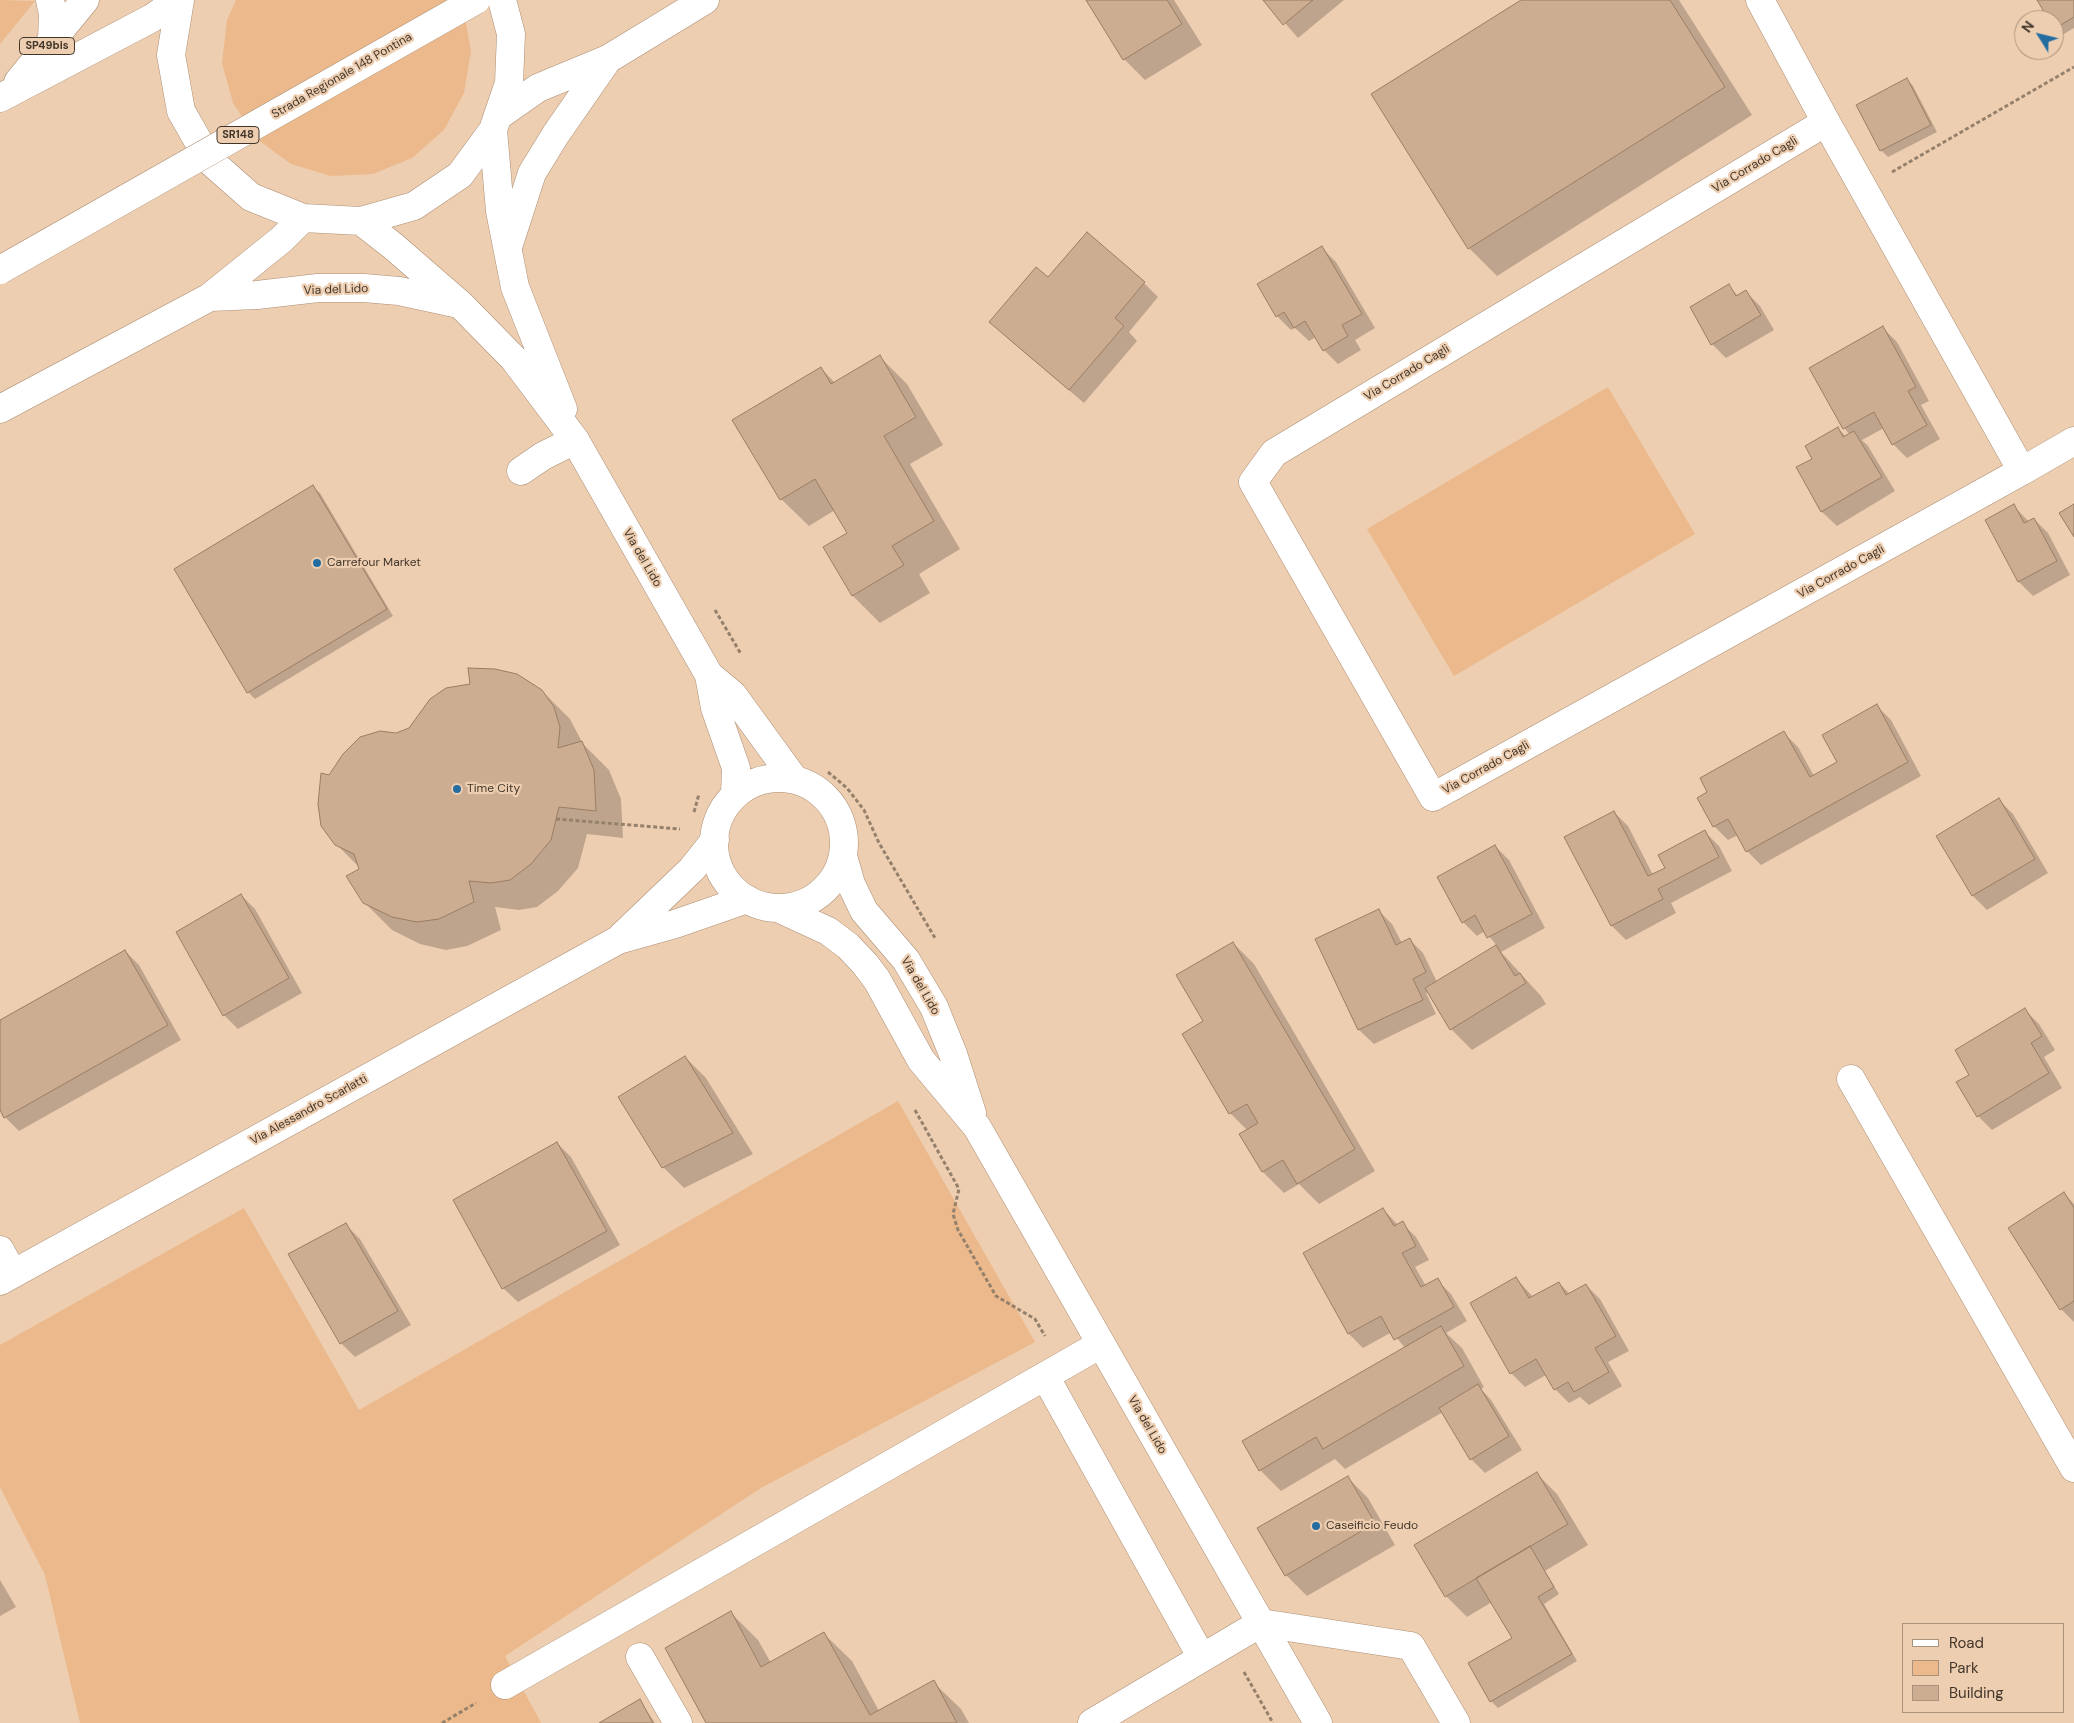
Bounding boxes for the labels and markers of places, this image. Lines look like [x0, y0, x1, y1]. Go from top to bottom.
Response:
place label: Carrefour Market [327, 556, 421, 570]
marker: Carrefour Market [311, 557, 323, 569]
place label: Time City [467, 782, 520, 796]
marker: Time City [451, 783, 463, 795]
place label: Caseificio Feudo [1326, 1519, 1418, 1533]
marker: Caseificio Feudo [1310, 1520, 1322, 1532]

